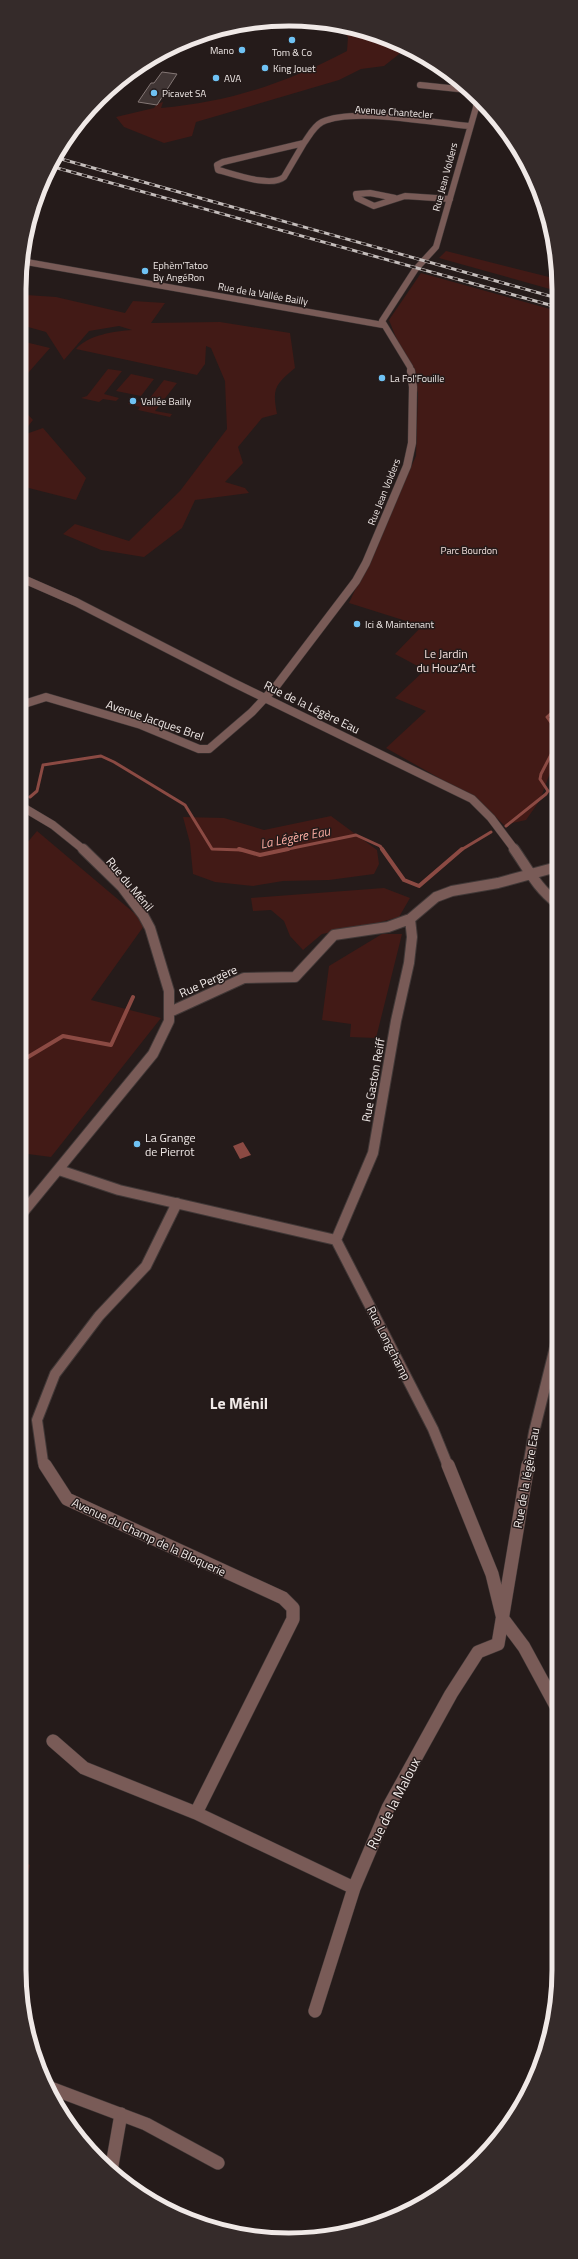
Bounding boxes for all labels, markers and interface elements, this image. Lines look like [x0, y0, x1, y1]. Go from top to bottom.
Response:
marker: Tom & Co [287, 35, 297, 45]
place label: Mano [210, 43, 234, 58]
marker: Mano [237, 45, 247, 55]
place label: Tom & Co [272, 45, 312, 60]
place label: King Jouet [273, 61, 316, 76]
marker: King Jouet [260, 63, 270, 73]
place label: AVA [224, 71, 241, 86]
marker: AVA [211, 73, 221, 83]
place label: Picavet SA [162, 86, 206, 101]
marker: Picavet SA [149, 88, 159, 98]
street label: Avenue Chantecler [354, 102, 434, 122]
street label: Rue Jean Volders [429, 141, 461, 213]
place label: Ephèm'Tatoo By AngéRon [153, 258, 208, 285]
marker: Ephèm'Tatoo By AngéRon [140, 266, 150, 276]
street label: Rue de la Vallée Bailly [217, 279, 309, 309]
place label: La Fol'Fouille [390, 371, 444, 386]
marker: La Fol'Fouille [377, 373, 387, 383]
place label: Vallée Bailly [141, 394, 191, 409]
marker: Vallée Bailly [128, 396, 138, 406]
street label: Rue Jean Volders [364, 456, 404, 528]
park label: Parc Bourdon [441, 543, 497, 558]
place label: Ici & Maintenant [365, 617, 434, 632]
marker: Ici & Maintenant [352, 619, 362, 629]
park label: Le Jardin du Houz’Art [416, 644, 476, 677]
street label: Rue de la Légère Eau [261, 676, 363, 738]
street label: Avenue Jacques Brel [104, 694, 206, 746]
water label: La Légère Eau [258, 820, 333, 854]
street label: Rue du Ménil [102, 853, 158, 915]
street label: Rue Pergère [176, 960, 240, 1002]
street label: Rue Gaston Reiff [356, 1036, 390, 1123]
place label: La Grange de Pierrot [145, 1128, 196, 1161]
marker: La Grange de Pierrot [132, 1139, 142, 1149]
street label: Rue Longchamp [362, 1303, 416, 1383]
district label: Le Ménil [210, 1391, 268, 1415]
street label: Rue de la légère Eau [508, 1426, 544, 1530]
street label: Avenue du Champ de la Bloquerie [69, 1493, 229, 1581]
street label: Rue de la Maloux [361, 1753, 425, 1852]

